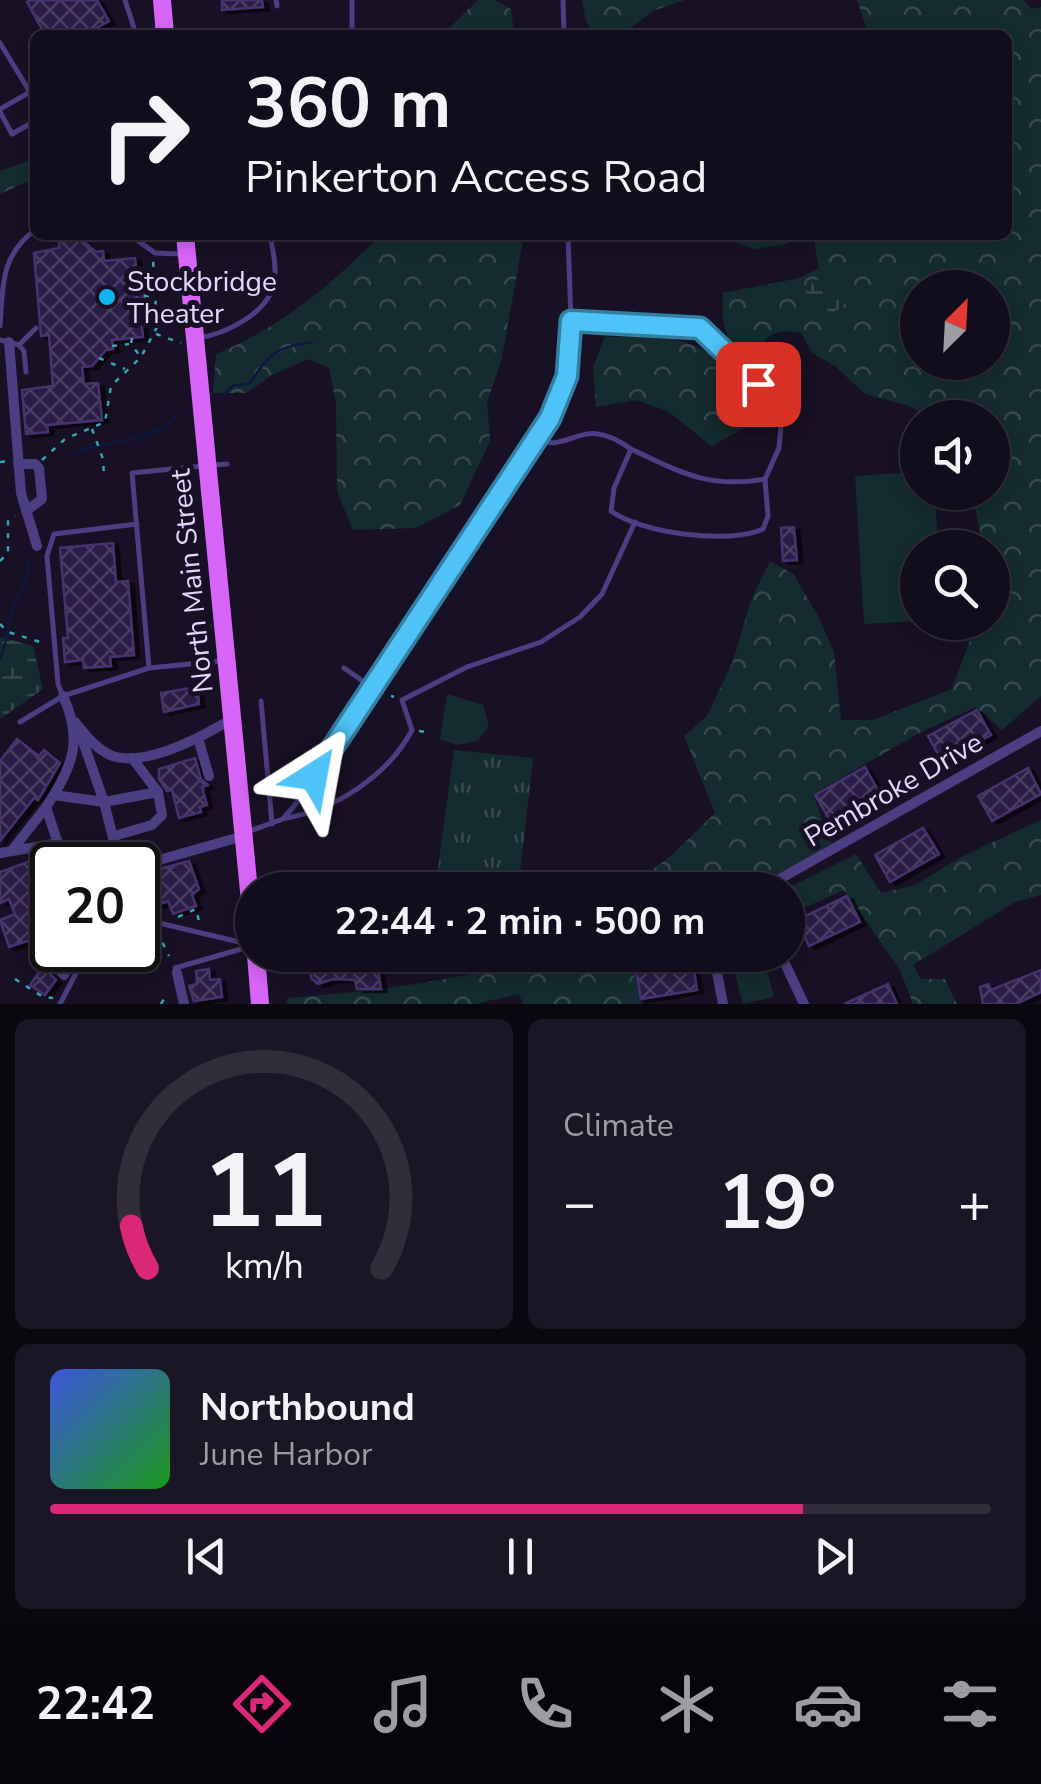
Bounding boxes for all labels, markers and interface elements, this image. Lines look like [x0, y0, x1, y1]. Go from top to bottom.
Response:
text: 360 m [245, 56, 451, 152]
icon: right [80, 70, 210, 200]
text: Pinkerton Access Road [245, 147, 707, 208]
place label: Stockbridge Theater [127, 263, 277, 333]
north arrow [900, 270, 1010, 380]
map controls [900, 270, 1010, 640]
marker: Stockbridge Theater [96, 286, 118, 308]
pin [716, 342, 801, 427]
icon: arrive [731, 357, 786, 412]
button: sound [900, 400, 1010, 510]
street label: North Main Street [161, 467, 223, 695]
button: search [900, 530, 1010, 640]
street label: Pembroke Drive [797, 723, 990, 856]
position arrow [262, 724, 366, 828]
speed limit sign: 20 [30, 842, 160, 972]
text: 22:44 · 2 min · 500 m [335, 896, 705, 947]
text: Climate [563, 1104, 674, 1147]
text: 11 [202, 1121, 326, 1263]
text: 19° [718, 1152, 836, 1254]
text: − [563, 1166, 596, 1241]
text: + [958, 1166, 991, 1241]
text: km/h [225, 1242, 303, 1291]
text: Northbound [200, 1382, 415, 1433]
text: June Harbor [200, 1433, 372, 1476]
icon: previous [179, 1529, 234, 1584]
icon: pause [493, 1529, 548, 1584]
icon: next [807, 1529, 862, 1584]
icon: directions [227, 1669, 297, 1739]
icon: music [368, 1669, 438, 1739]
icon: phone [510, 1669, 580, 1739]
icon: climate [652, 1669, 722, 1739]
icon: car [793, 1669, 863, 1739]
icon: filters [935, 1669, 1005, 1739]
text: 22:42 [36, 1674, 155, 1735]

